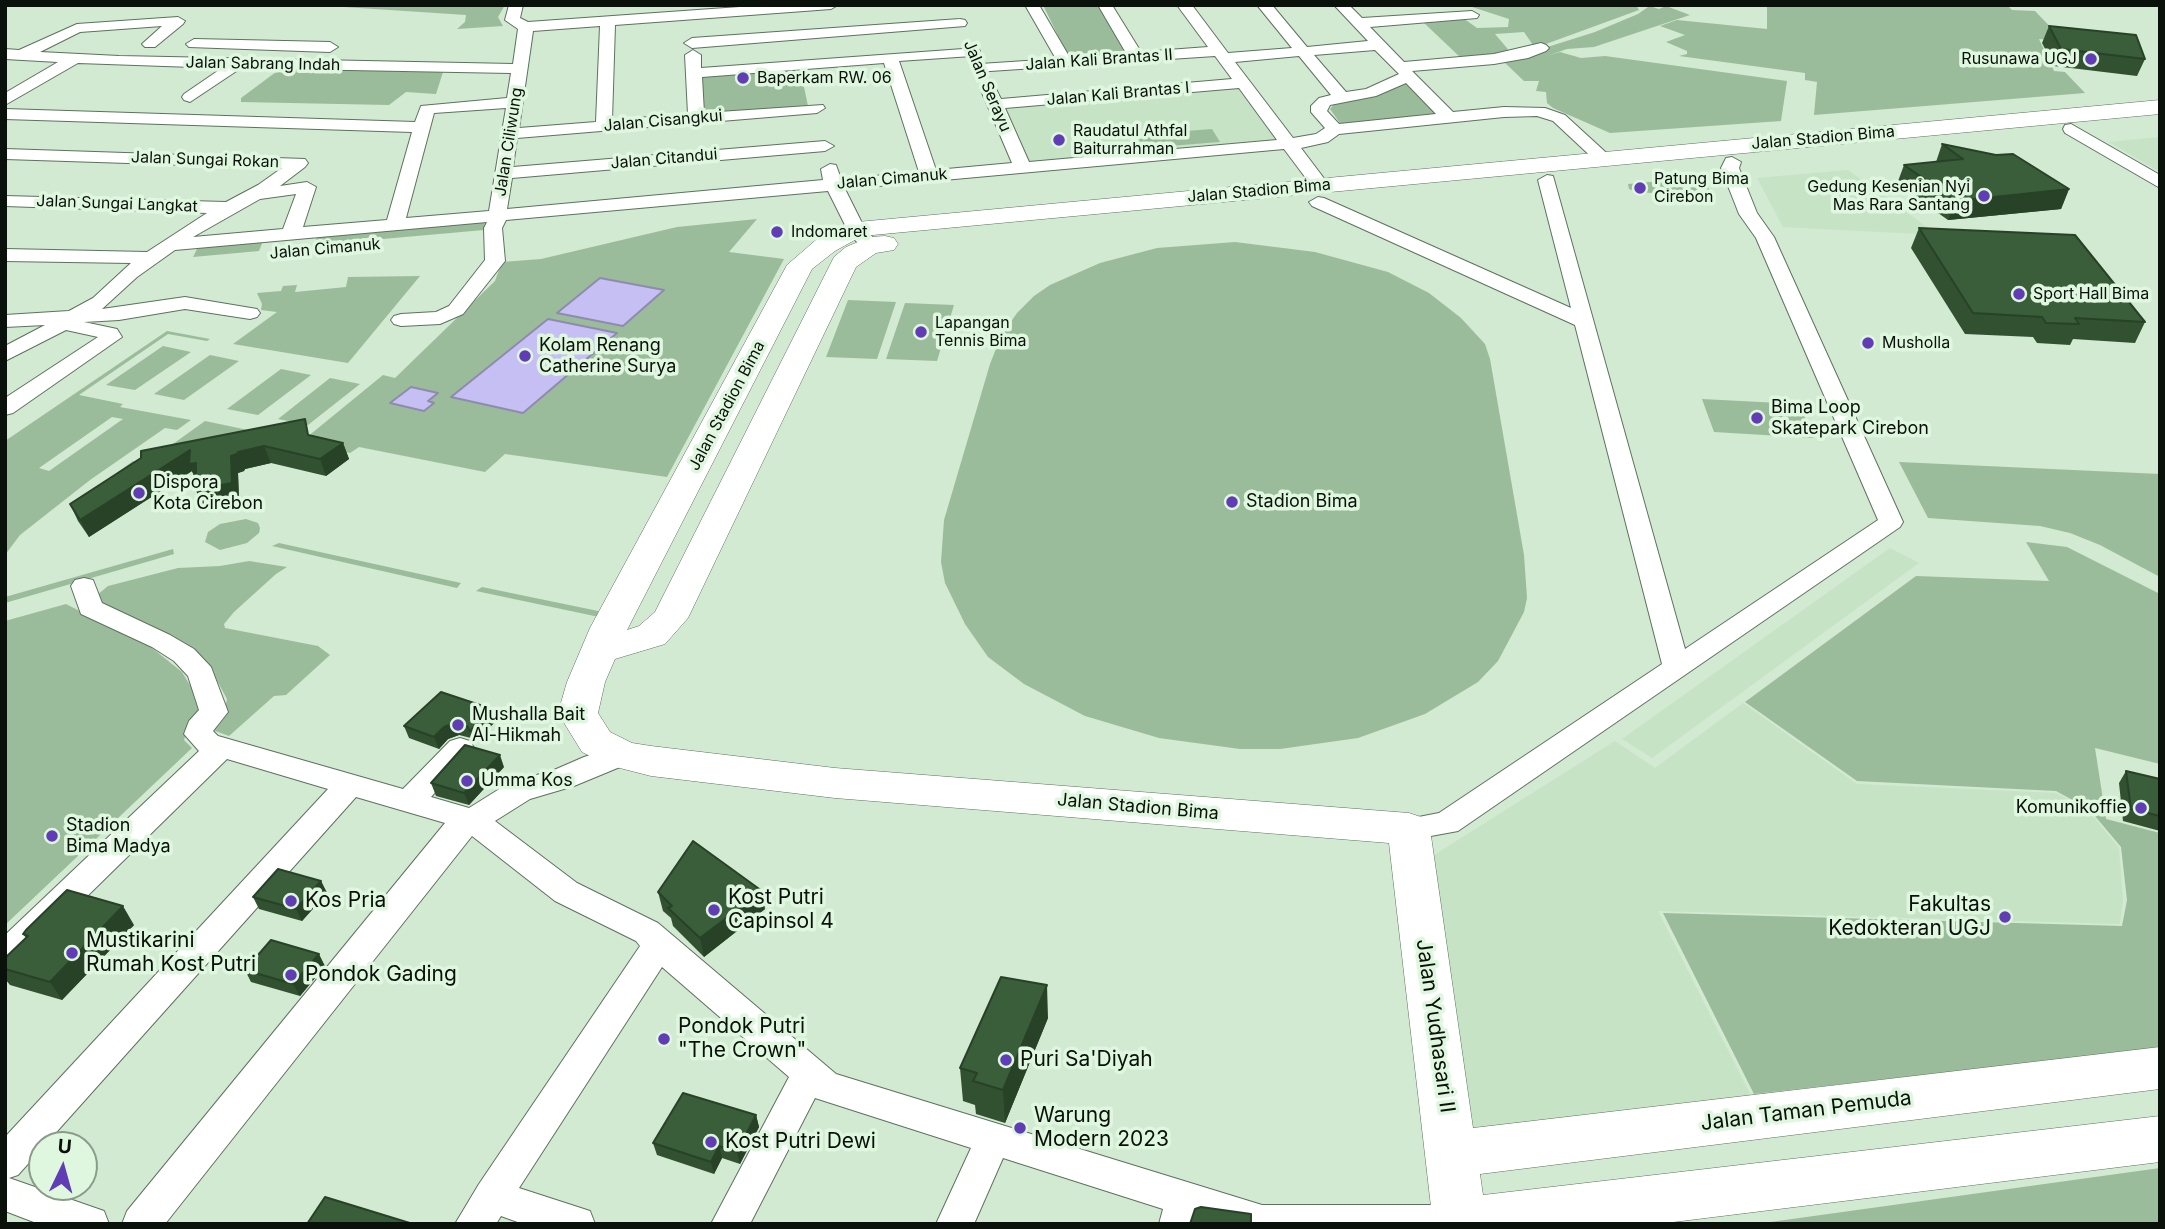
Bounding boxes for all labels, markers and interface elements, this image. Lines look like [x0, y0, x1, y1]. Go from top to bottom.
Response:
street label: Jalan Serayu [959, 37, 1015, 135]
street label: Jalan Kali Brantas II [1025, 45, 1173, 75]
place label: Rusunawa UGJ [1961, 49, 2077, 69]
marker: Rusunawa UGJ [2083, 51, 2099, 67]
street label: Jalan Sabrang Indah [185, 53, 341, 75]
place label: Baperkam RW. 06 [757, 68, 892, 88]
marker: Baperkam RW. 06 [735, 70, 751, 86]
street label: Jalan Kali Brantas I [1046, 78, 1190, 110]
street label: Jalan Ciliwung [491, 86, 527, 198]
street label: Jalan Cisangkui [603, 106, 723, 136]
place label: Raudatul Athfal Baiturrahman [1073, 121, 1187, 159]
street label: Jalan Stadion Bima [1750, 122, 1896, 154]
marker: Raudatul Athfal Baiturrahman [1051, 132, 1067, 148]
street label: Jalan Citandui [610, 145, 718, 173]
street label: Jalan Sungai Rokan [131, 148, 279, 172]
street label: Jalan Cimanuk [836, 165, 948, 193]
place label: Patung Bima Cirebon [1654, 169, 1749, 207]
street label: Jalan Stadion Bima [1186, 175, 1332, 207]
place label: Gedung Kesenian Nyi Mas Rara Santang [1807, 177, 1970, 215]
marker: Patung Bima Cirebon [1632, 180, 1648, 196]
marker: Gedung Kesenian Nyi Mas Rara Santang [1976, 188, 1992, 204]
street label: Jalan Sungai Langkat [36, 192, 198, 216]
place label: Indomaret [791, 222, 867, 242]
marker: Indomaret [769, 224, 785, 240]
street label: Jalan Cimanuk [269, 235, 381, 263]
place label: Sport Hall Bima [2033, 284, 2149, 304]
marker: Sport Hall Bima [2011, 286, 2027, 302]
place label: Lapangan Tennis Bima [935, 313, 1026, 351]
marker: Lapangan Tennis Bima [913, 324, 929, 340]
place label: Musholla [1882, 333, 1950, 353]
place label: Kolam Renang Catherine Surya [539, 335, 676, 378]
marker: Musholla [1860, 335, 1876, 351]
street label: Jalan Stadion Bima [685, 338, 769, 474]
marker: Kolam Renang Catherine Surya [517, 348, 533, 364]
place label: Bima Loop Skatepark Cirebon [1771, 397, 1929, 440]
marker: Bima Loop Skatepark Cirebon [1749, 410, 1765, 426]
place label: Dispora Kota Cirebon [153, 472, 263, 514]
marker: Dispora Kota Cirebon [131, 485, 147, 501]
place label: Stadion Bima [1246, 491, 1358, 513]
marker: Stadion Bima [1224, 494, 1240, 510]
place label: Mushalla Bait Al-Hikmah [472, 704, 585, 746]
marker: Mushalla Bait Al-Hikmah [450, 717, 466, 733]
place label: Umma Kos [481, 770, 573, 792]
marker: Umma Kos [459, 773, 475, 789]
street label: Jalan Stadion Bima [1056, 789, 1220, 825]
place label: Komunikoffie [2016, 797, 2127, 819]
marker: Komunikoffie [2133, 800, 2149, 816]
place label: Stadion Bima Madya [66, 815, 171, 858]
marker: Stadion Bima Madya [44, 828, 60, 844]
place label: Kost Putri Capinsol 4 [728, 885, 834, 935]
place label: Kos Pria [305, 888, 386, 914]
place label: Fakultas Kedokteran UGJ [1828, 892, 1991, 942]
marker: Kos Pria [283, 893, 299, 909]
marker: Kost Putri Capinsol 4 [706, 902, 722, 918]
marker: Fakultas Kedokteran UGJ [1997, 909, 2013, 925]
place label: Mustikarini Rumah Kost Putri [86, 928, 256, 978]
street label: Jalan Yudhasari II [1410, 937, 1460, 1115]
marker: Mustikarini Rumah Kost Putri [64, 945, 80, 961]
place label: Pondok Gading [305, 962, 457, 988]
marker: Pondok Gading [283, 967, 299, 983]
place label: Pondok Putri "The Crown" [678, 1014, 806, 1064]
marker: Pondok Putri "The Crown" [656, 1031, 672, 1047]
place label: Puri Sa'Diyah [1020, 1047, 1153, 1073]
marker: Puri Sa'Diyah [998, 1052, 1014, 1068]
street label: Jalan Taman Pemuda [1699, 1086, 1913, 1136]
place label: Warung Modern 2023 [1034, 1103, 1169, 1153]
marker: Warung Modern 2023 [1012, 1120, 1028, 1136]
place label: Kost Putri Dewi [725, 1129, 876, 1155]
north arrow [28, 1131, 98, 1201]
marker: Kost Putri Dewi [703, 1134, 719, 1150]
text: U [57, 1135, 73, 1159]

